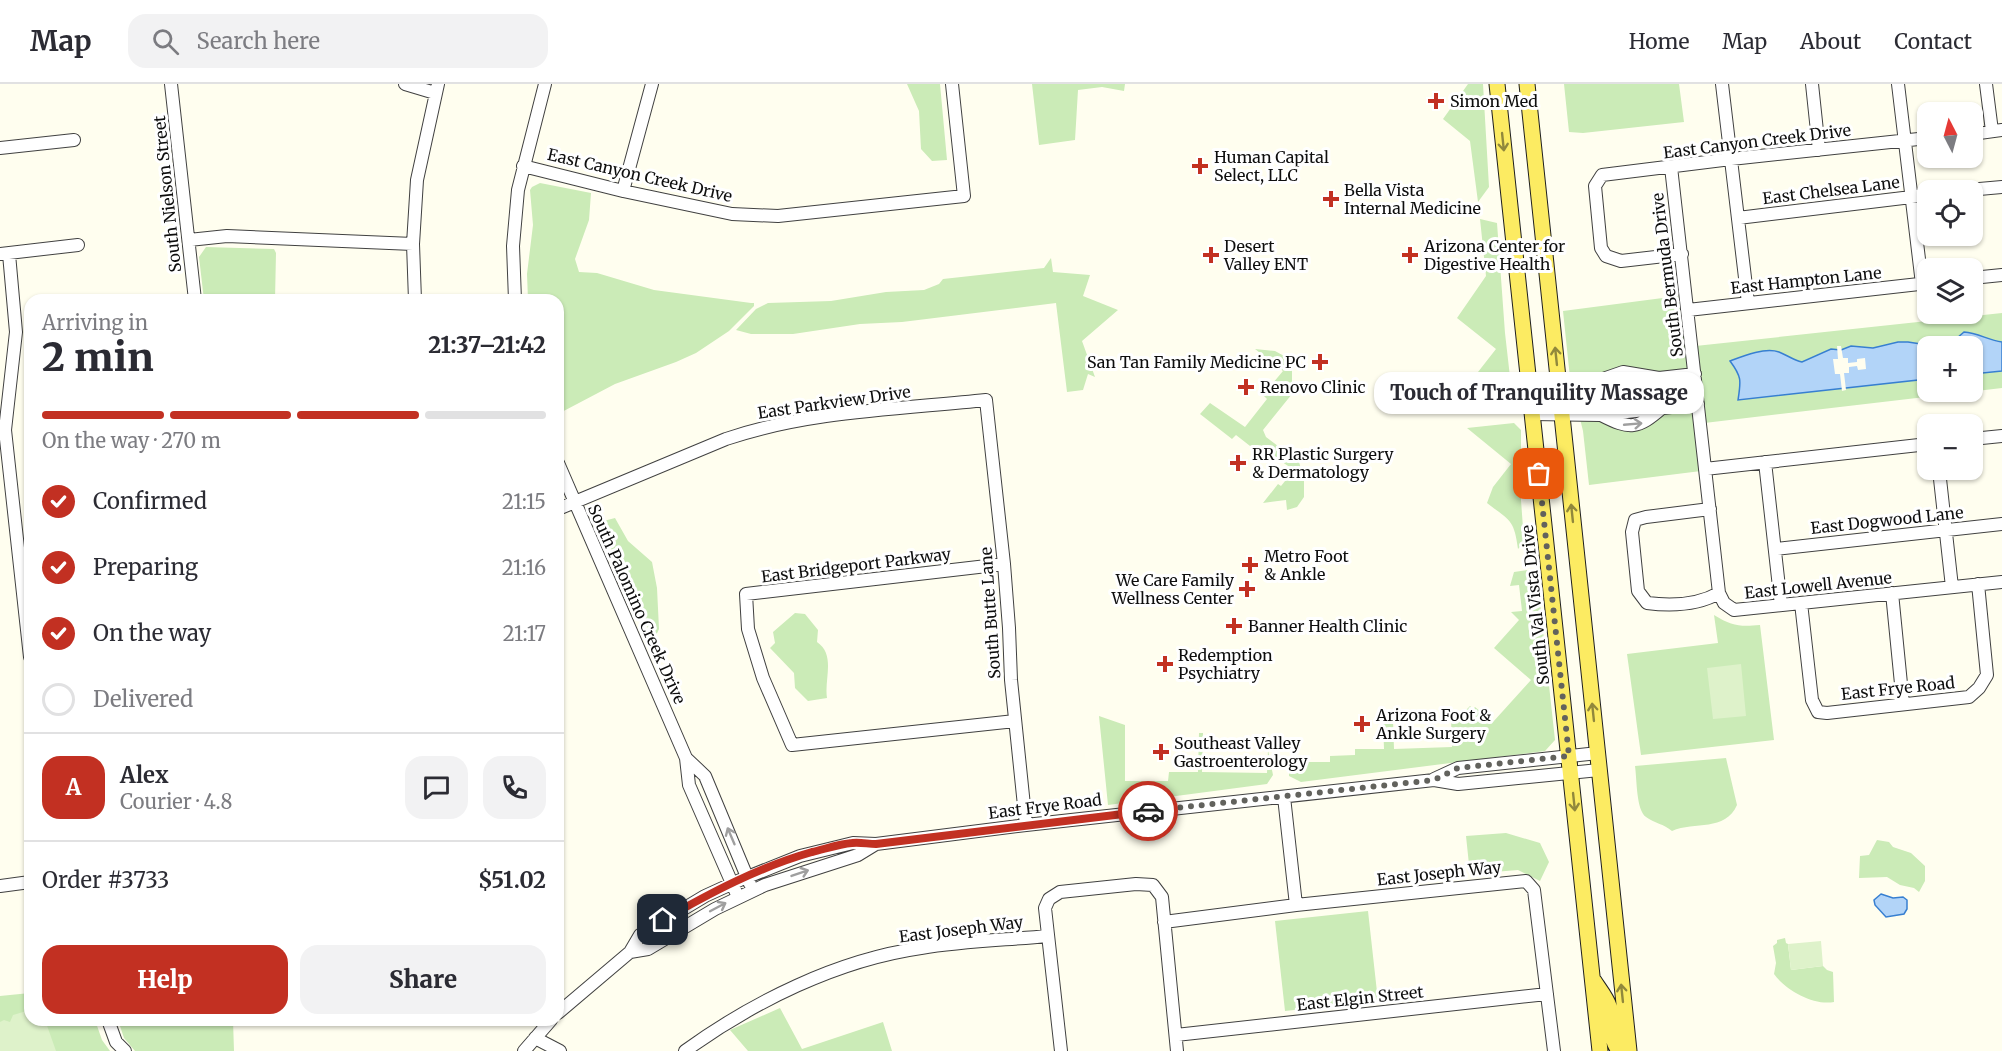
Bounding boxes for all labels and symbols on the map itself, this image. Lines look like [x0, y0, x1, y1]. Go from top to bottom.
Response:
place label: Simon Med [1450, 91, 1538, 111]
marker: Simon Med [1427, 92, 1445, 110]
north arrow [1917, 102, 1983, 168]
street label: South Nielson Street [149, 114, 185, 273]
street label: East Canyon Creek Drive [1662, 120, 1852, 162]
one-way arrow [1498, 132, 1509, 152]
street label: East Canyon Creek Drive [546, 144, 734, 206]
place label: Human Capital Select, LLC [1214, 147, 1329, 185]
marker: Human Capital Select, LLC [1191, 157, 1209, 175]
street label: East Chelsea Lane [1761, 172, 1901, 208]
place label: Bella Vista Internal Medicine [1344, 180, 1481, 218]
marker: Bella Vista Internal Medicine [1322, 190, 1340, 208]
street label: South Bermuda Drive [1647, 192, 1687, 358]
place label: Desert Valley ENT [1223, 236, 1308, 274]
place label: Arizona Center for Digestive Health [1423, 236, 1565, 274]
marker: Desert Valley ENT [1202, 246, 1220, 264]
marker: Arizona Center for Digestive Health [1401, 246, 1419, 264]
street label: East Hampton Lane [1730, 262, 1882, 298]
one-way arrow [1550, 347, 1561, 367]
place label: San Tan Family Medicine PC [1087, 352, 1306, 372]
marker: San Tan Family Medicine PC [1311, 353, 1329, 371]
callout: Touch of Tranquility Massage [1374, 372, 1704, 414]
place label: Renovo Clinic [1260, 377, 1366, 397]
marker: Renovo Clinic [1237, 378, 1255, 396]
street label: East Parkview Drive [756, 381, 912, 423]
one-way arrow [1623, 418, 1642, 429]
place label: RR Plastic Surgery & Dermatology [1252, 444, 1394, 482]
pin [1513, 448, 1564, 499]
marker: RR Plastic Surgery & Dermatology [1229, 454, 1247, 472]
street label: South Palomino Creek Drive [584, 501, 690, 707]
street label: East Dogwood Lane [1810, 502, 1964, 538]
one-way arrow [1567, 504, 1578, 524]
street label: South Val Vista Drive [1517, 524, 1553, 686]
street label: East Bridgeport Parkway [760, 543, 953, 587]
street label: South Butte Lane [975, 546, 1005, 680]
place label: Metro Foot & Ankle [1264, 546, 1350, 584]
marker: Metro Foot & Ankle [1241, 556, 1259, 574]
street label: East Lowell Avenue [1743, 567, 1893, 603]
place label: We Care Family Wellness Center [1111, 570, 1235, 608]
marker: We Care Family Wellness Center [1238, 580, 1256, 598]
place label: Banner Health Clinic [1248, 616, 1407, 636]
marker: Banner Health Clinic [1225, 617, 1243, 635]
place label: Redemption Psychiatry [1178, 645, 1273, 683]
marker: Redemption Psychiatry [1156, 655, 1174, 673]
street label: East Frye Road [1840, 672, 1956, 704]
one-way arrow [1587, 702, 1598, 722]
place label: Arizona Foot & Ankle Surgery [1375, 705, 1491, 743]
marker: Arizona Foot & Ankle Surgery [1353, 715, 1371, 733]
place label: Southeast Valley Gastroenterology [1174, 733, 1308, 771]
marker: Southeast Valley Gastroenterology [1152, 743, 1170, 761]
courier [1118, 781, 1178, 841]
street label: East Frye Road [987, 789, 1103, 823]
one-way arrow [1569, 792, 1580, 812]
one-way arrow [724, 828, 736, 846]
street label: East Joseph Way [1376, 856, 1503, 889]
one-way arrow [790, 867, 809, 878]
pin [637, 894, 688, 945]
one-way arrow [709, 901, 727, 912]
street label: East Joseph Way [898, 911, 1025, 947]
street label: East Elgin Street [1296, 981, 1425, 1015]
one-way arrow [1617, 983, 1628, 1003]

